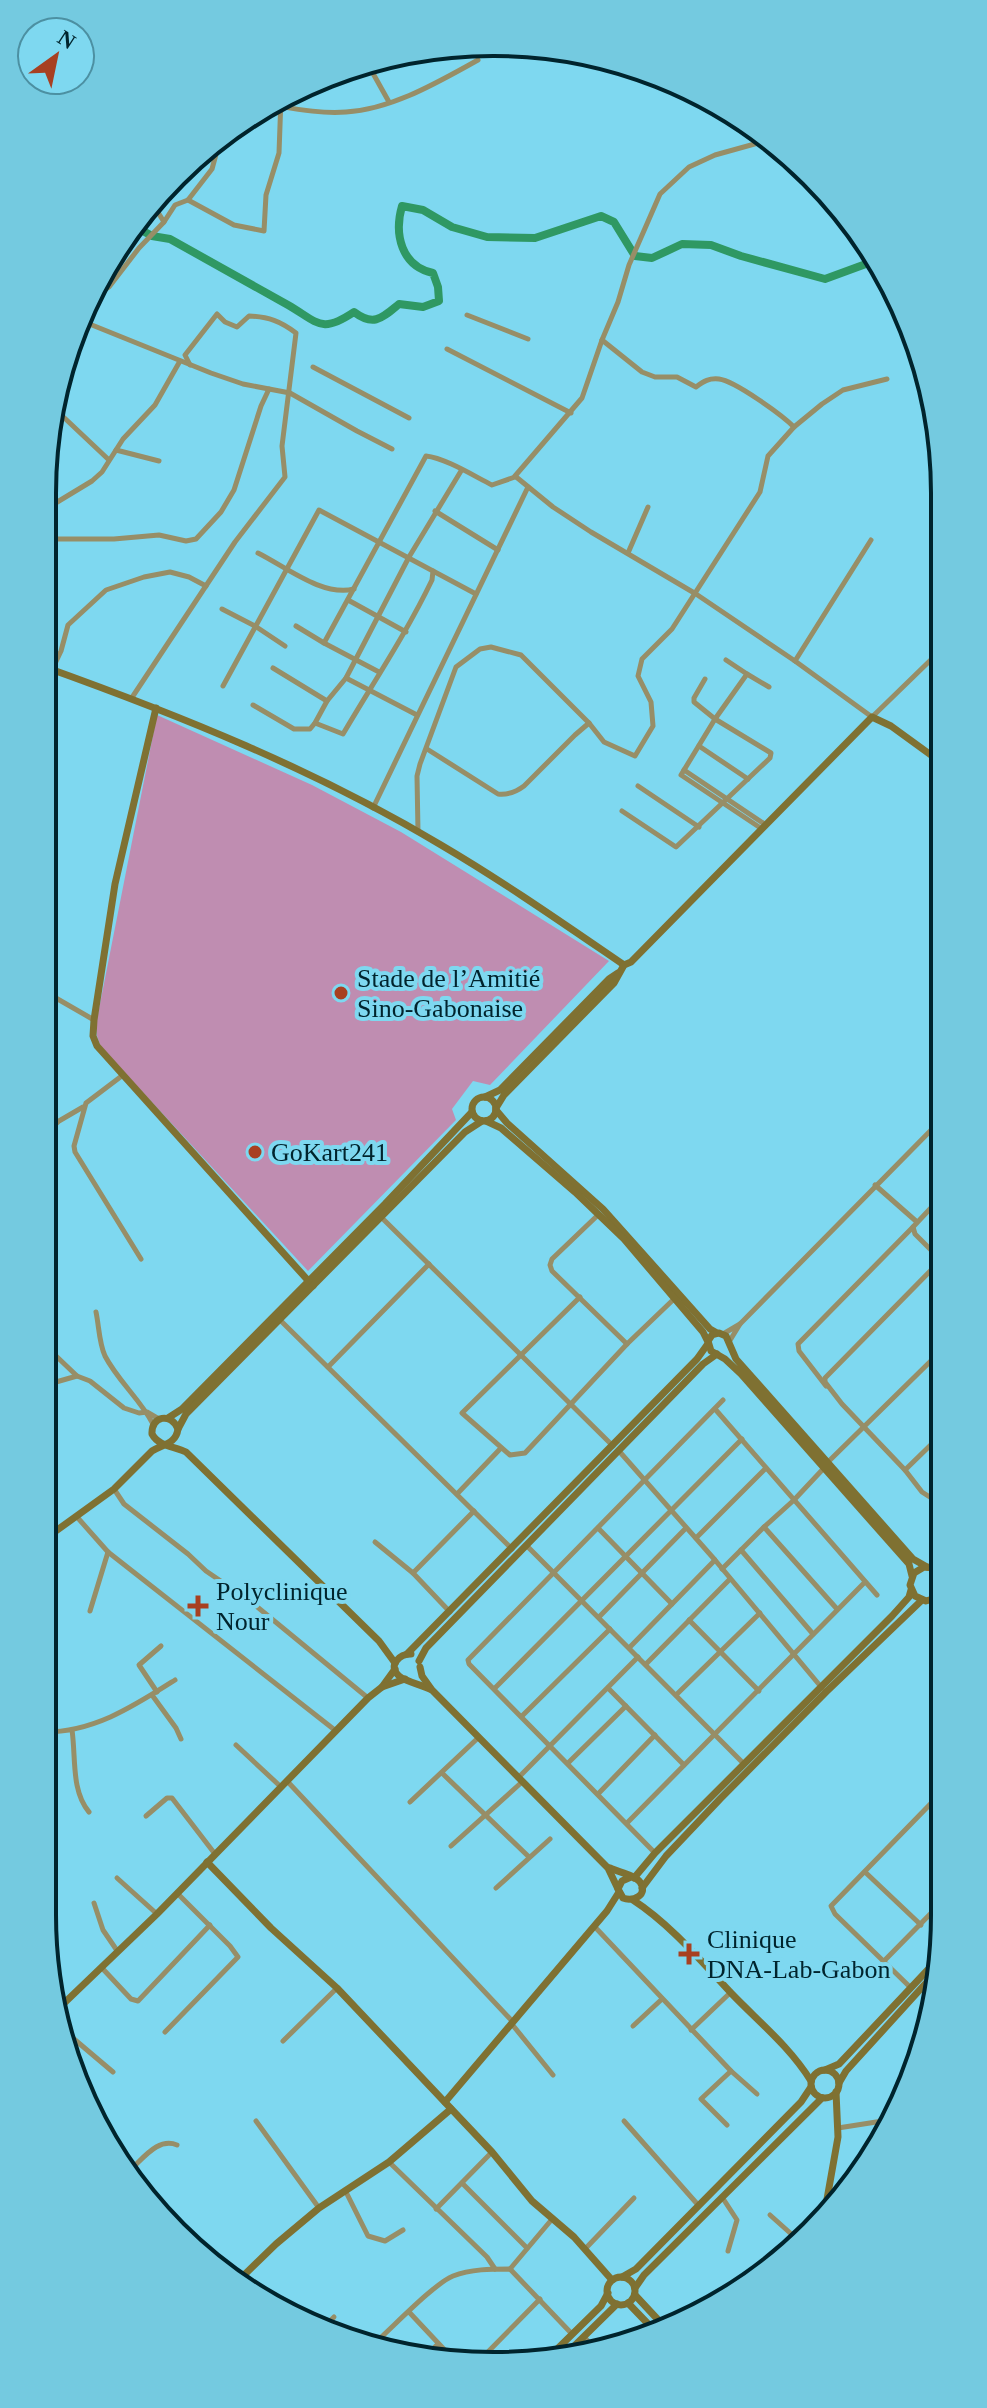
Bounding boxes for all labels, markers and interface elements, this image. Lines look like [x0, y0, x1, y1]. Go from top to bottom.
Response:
north arrow [16, 16, 96, 96]
text: N [53, 25, 80, 55]
place label: Stade de l’Amitié Sino-Gabonaise [357, 964, 540, 1023]
marker: Stade de l’Amitié Sino-Gabonaise [332, 984, 350, 1002]
place label: GoKart241 [271, 1138, 388, 1167]
marker: GoKart241 [246, 1143, 264, 1161]
place label: Polyclinique Nour [216, 1577, 347, 1636]
marker: Polyclinique Nour [187, 1595, 209, 1617]
place label: Clinique DNA-Lab-Gabon [707, 1925, 890, 1984]
marker: Clinique DNA-Lab-Gabon [678, 1943, 700, 1965]

